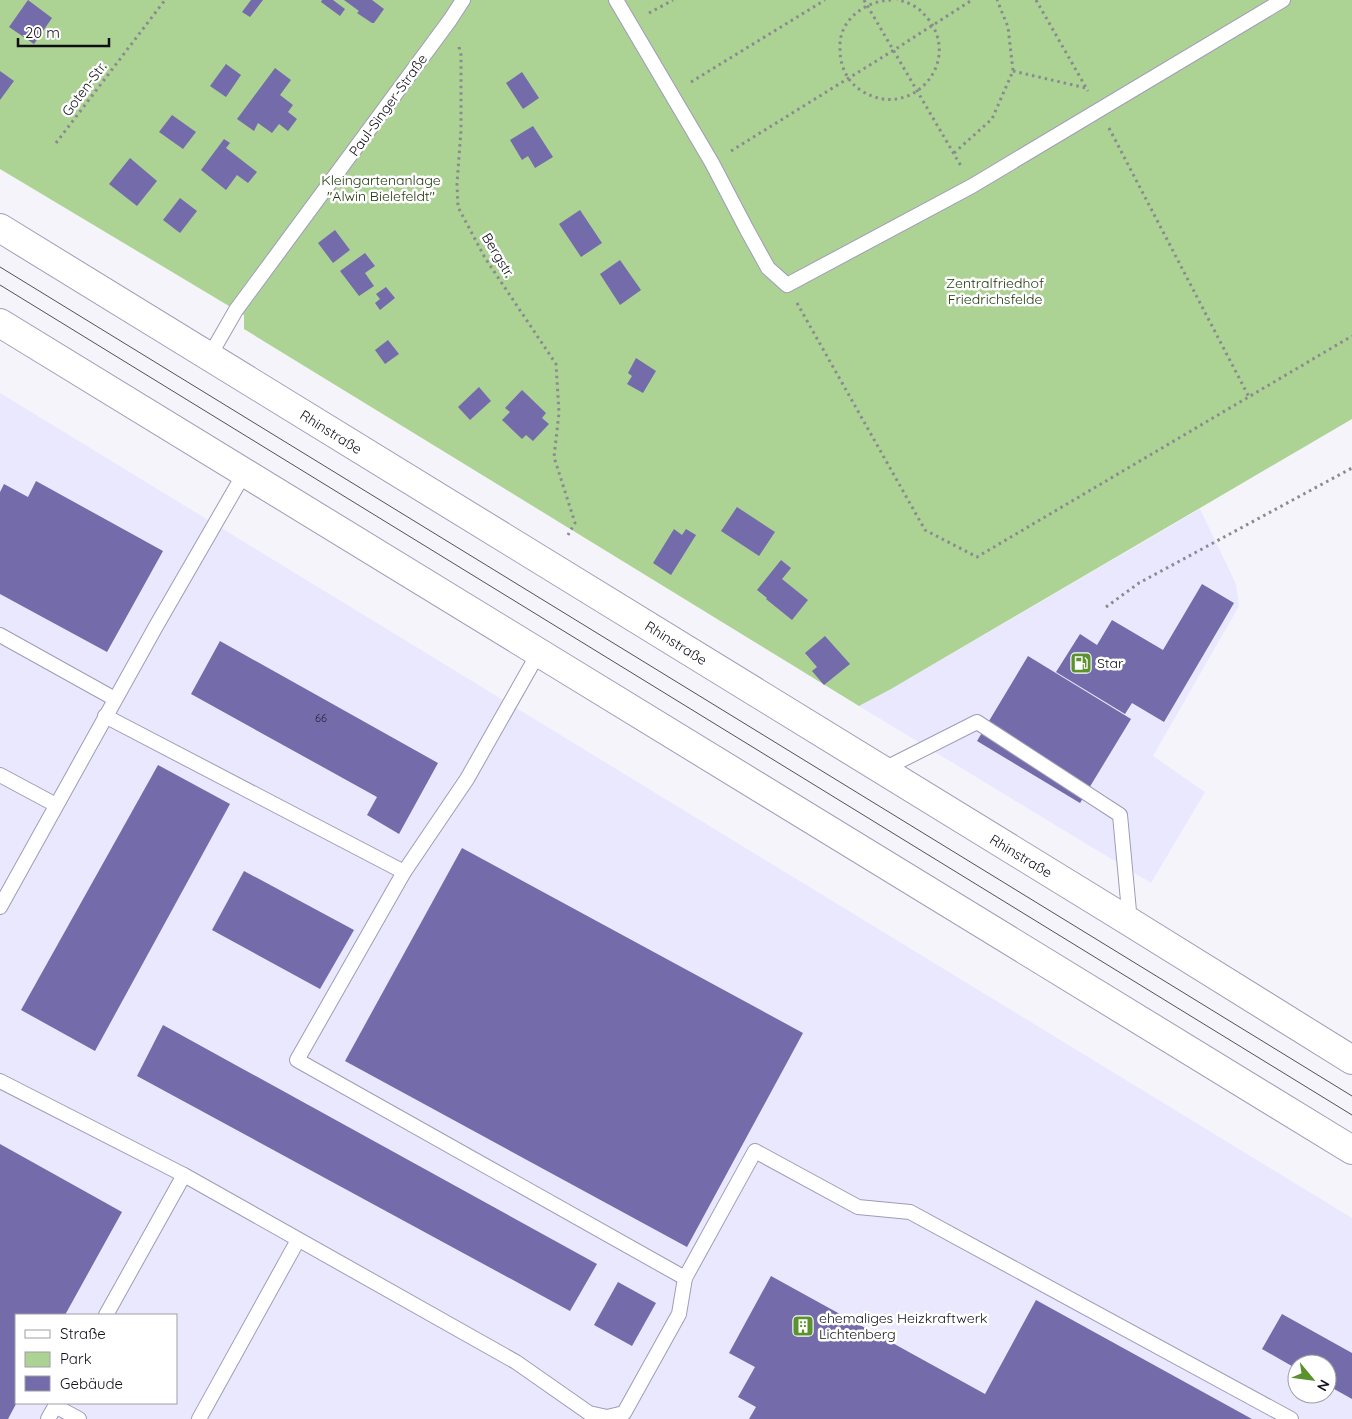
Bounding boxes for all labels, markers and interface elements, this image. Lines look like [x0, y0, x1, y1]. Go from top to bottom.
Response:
scale bar [18, 15, 109, 47]
text: 20 m [25, 23, 60, 42]
street label: Paul-Singer-Straße [345, 50, 431, 160]
street label: Goten-Str. [58, 58, 110, 120]
park label: Kleingartenanlage "Alwin Bielefeldt" [321, 171, 441, 205]
street label: Bergstr. [478, 230, 518, 280]
park label: Zentralfriedhof Friedrichsfelde [946, 274, 1044, 308]
street label: Rhinstraße [297, 406, 365, 458]
street label: Rhinstraße [642, 617, 710, 669]
fuel station icon: Star [1069, 651, 1093, 675]
place label: Star [1097, 654, 1124, 672]
house number: 66 [315, 711, 327, 725]
street label: Rhinstraße [986, 830, 1056, 882]
place label: ehemaliges Heizkraftwerk Lichtenberg [819, 1309, 988, 1343]
legend [15, 1314, 178, 1404]
building icon: ehemaliges Heizkraftwerk Lichtenberg [791, 1314, 815, 1338]
text: Straße [60, 1324, 106, 1343]
text: Park [60, 1349, 92, 1368]
north arrow [1287, 1354, 1337, 1404]
text: Gebäude [60, 1374, 123, 1393]
text: N [1313, 1376, 1334, 1394]

